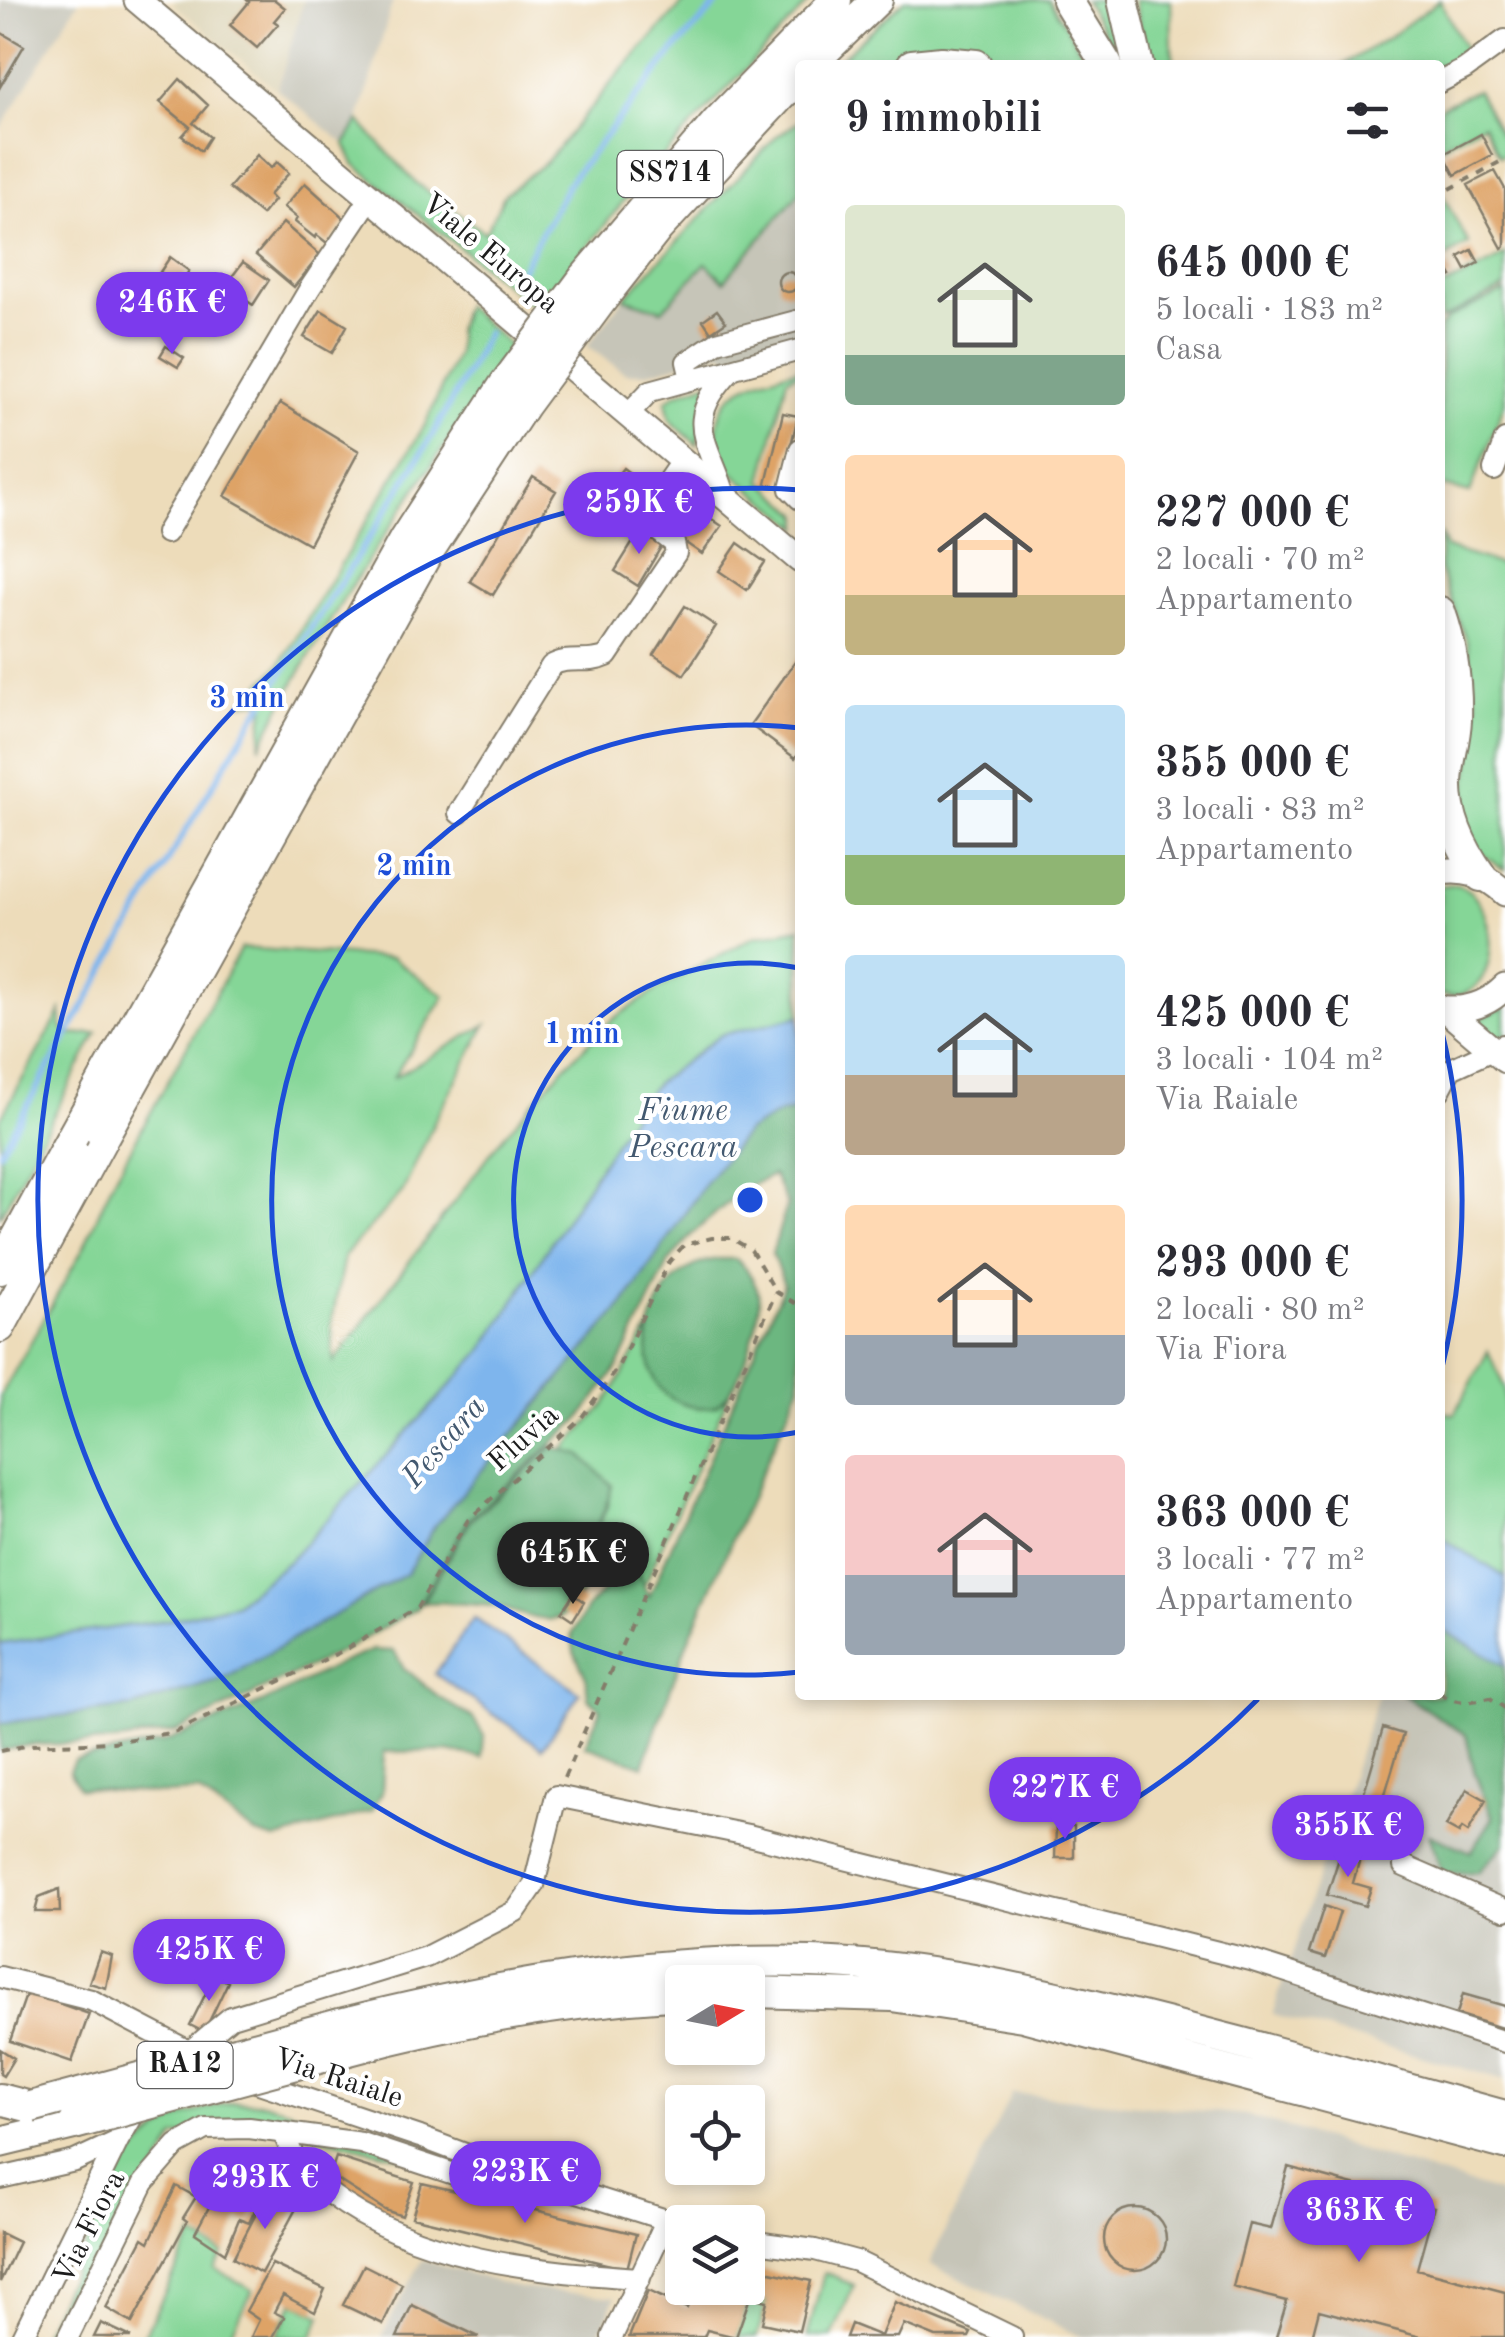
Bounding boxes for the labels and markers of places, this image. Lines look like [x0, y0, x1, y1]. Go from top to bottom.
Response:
pin: 246K € [91, 272, 253, 357]
pin: 259K € [558, 472, 720, 557]
centre of rings [732, 1182, 768, 1218]
pin: 645K € [492, 1522, 654, 1607]
pin: 227K € [984, 1757, 1146, 1842]
pin: 355K € [1267, 1795, 1429, 1880]
pin: 425K € [128, 1919, 290, 2004]
pin: 223K € [444, 2141, 606, 2226]
pin: 293K € [184, 2147, 346, 2232]
pin: 363K € [1278, 2180, 1440, 2265]

